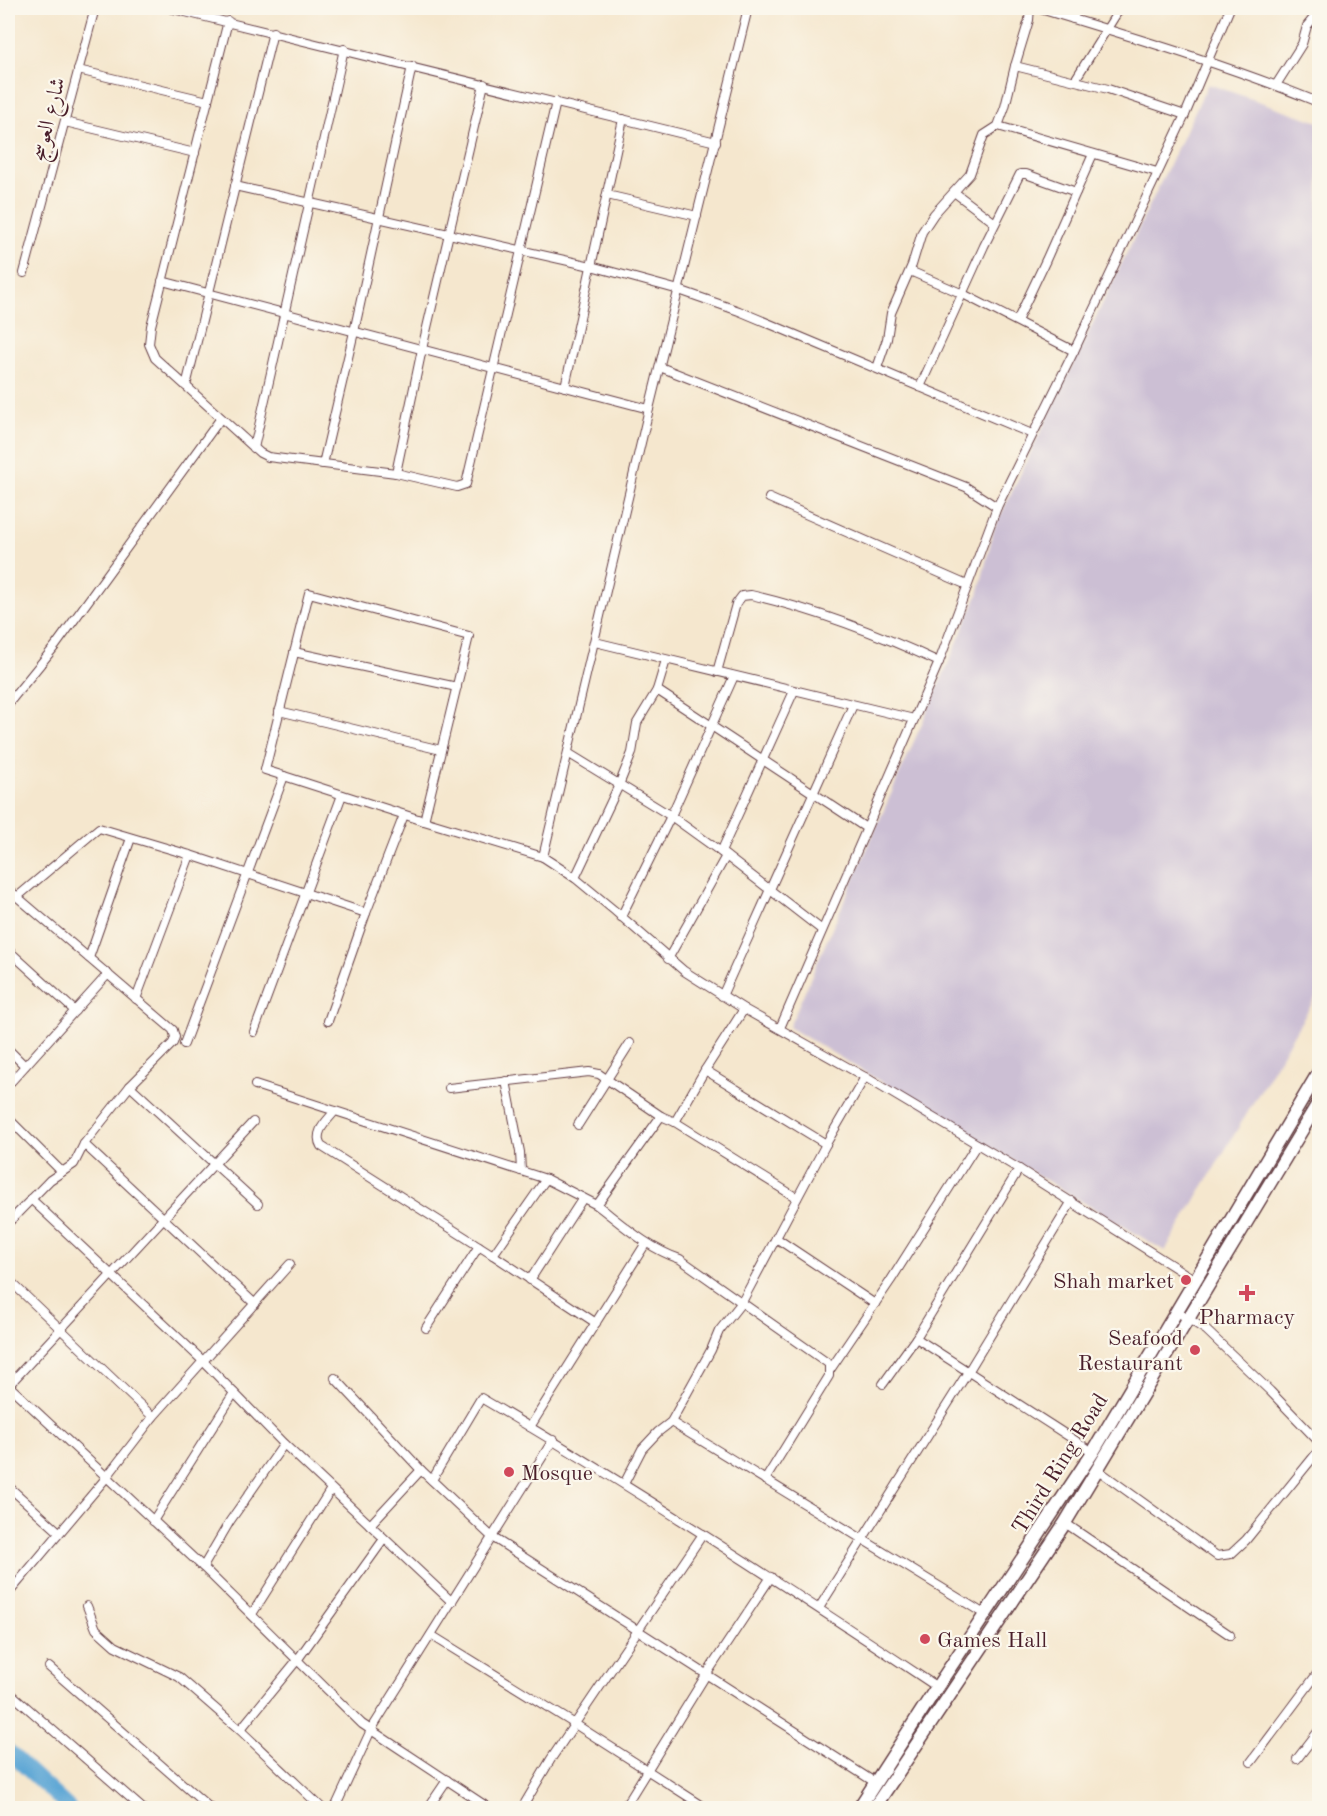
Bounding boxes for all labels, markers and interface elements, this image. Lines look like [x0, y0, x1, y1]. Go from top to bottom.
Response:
street label: شارع العوسج [28, 75, 77, 165]
place label: Shah market [1053, 1271, 1174, 1293]
marker: Shah market [1179, 1273, 1193, 1287]
marker: Pharmacy [1240, 1286, 1254, 1300]
place label: Pharmacy [1199, 1307, 1296, 1329]
place label: Seafood Restaurant [1078, 1328, 1183, 1375]
marker: Seafood Restaurant [1188, 1343, 1202, 1357]
street label: Third Ring Road [1009, 1390, 1113, 1538]
place label: Mosque [521, 1463, 593, 1485]
marker: Mosque [502, 1465, 516, 1479]
place label: Games Hall [937, 1630, 1047, 1652]
marker: Games Hall [918, 1632, 932, 1646]

